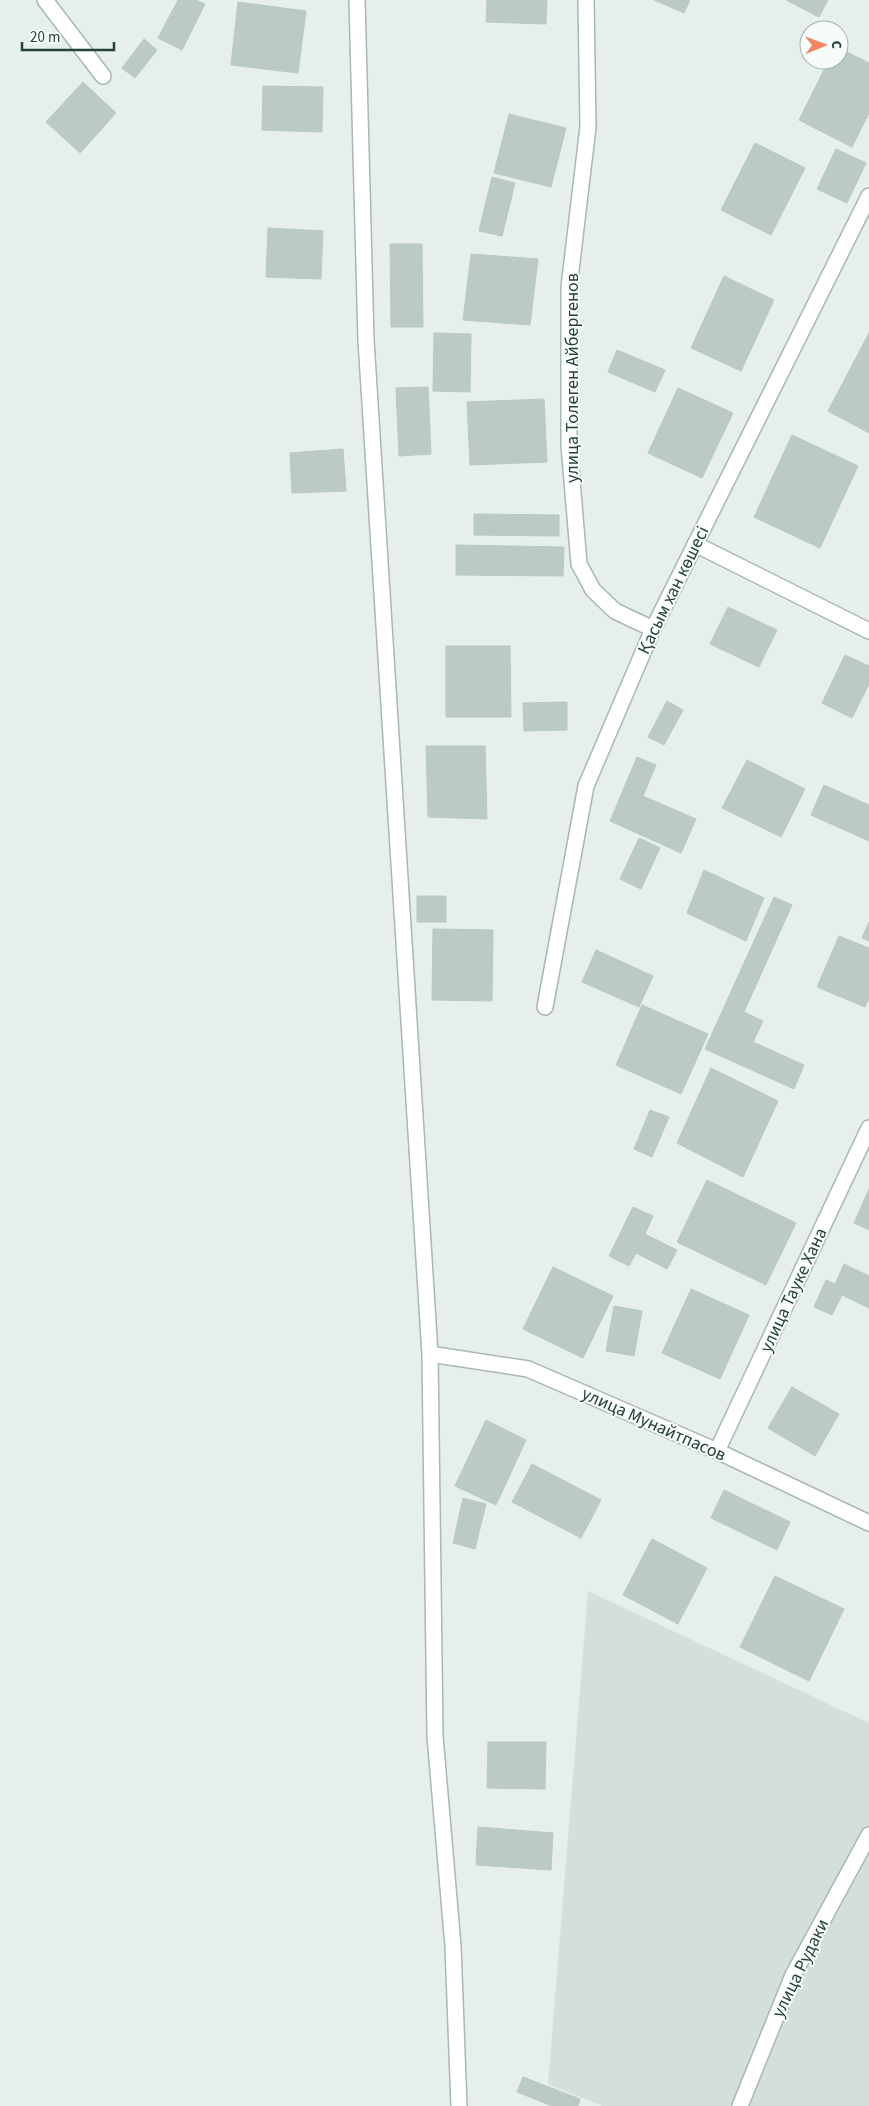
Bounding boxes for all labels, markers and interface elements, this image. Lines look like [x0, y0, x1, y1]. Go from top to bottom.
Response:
scale bar [22, 20, 115, 52]
north arrow [799, 20, 849, 70]
text: 20 m [30, 27, 60, 48]
text: С [826, 41, 846, 49]
street label: улица Толеген Айбергенов [560, 273, 585, 483]
street label: Қасым хан көшесі [632, 522, 715, 659]
street label: улица Тауке Хана [754, 1224, 833, 1357]
street label: улица Мунайтпасов [578, 1381, 730, 1468]
street label: улица Рудаки [766, 1915, 835, 2022]

